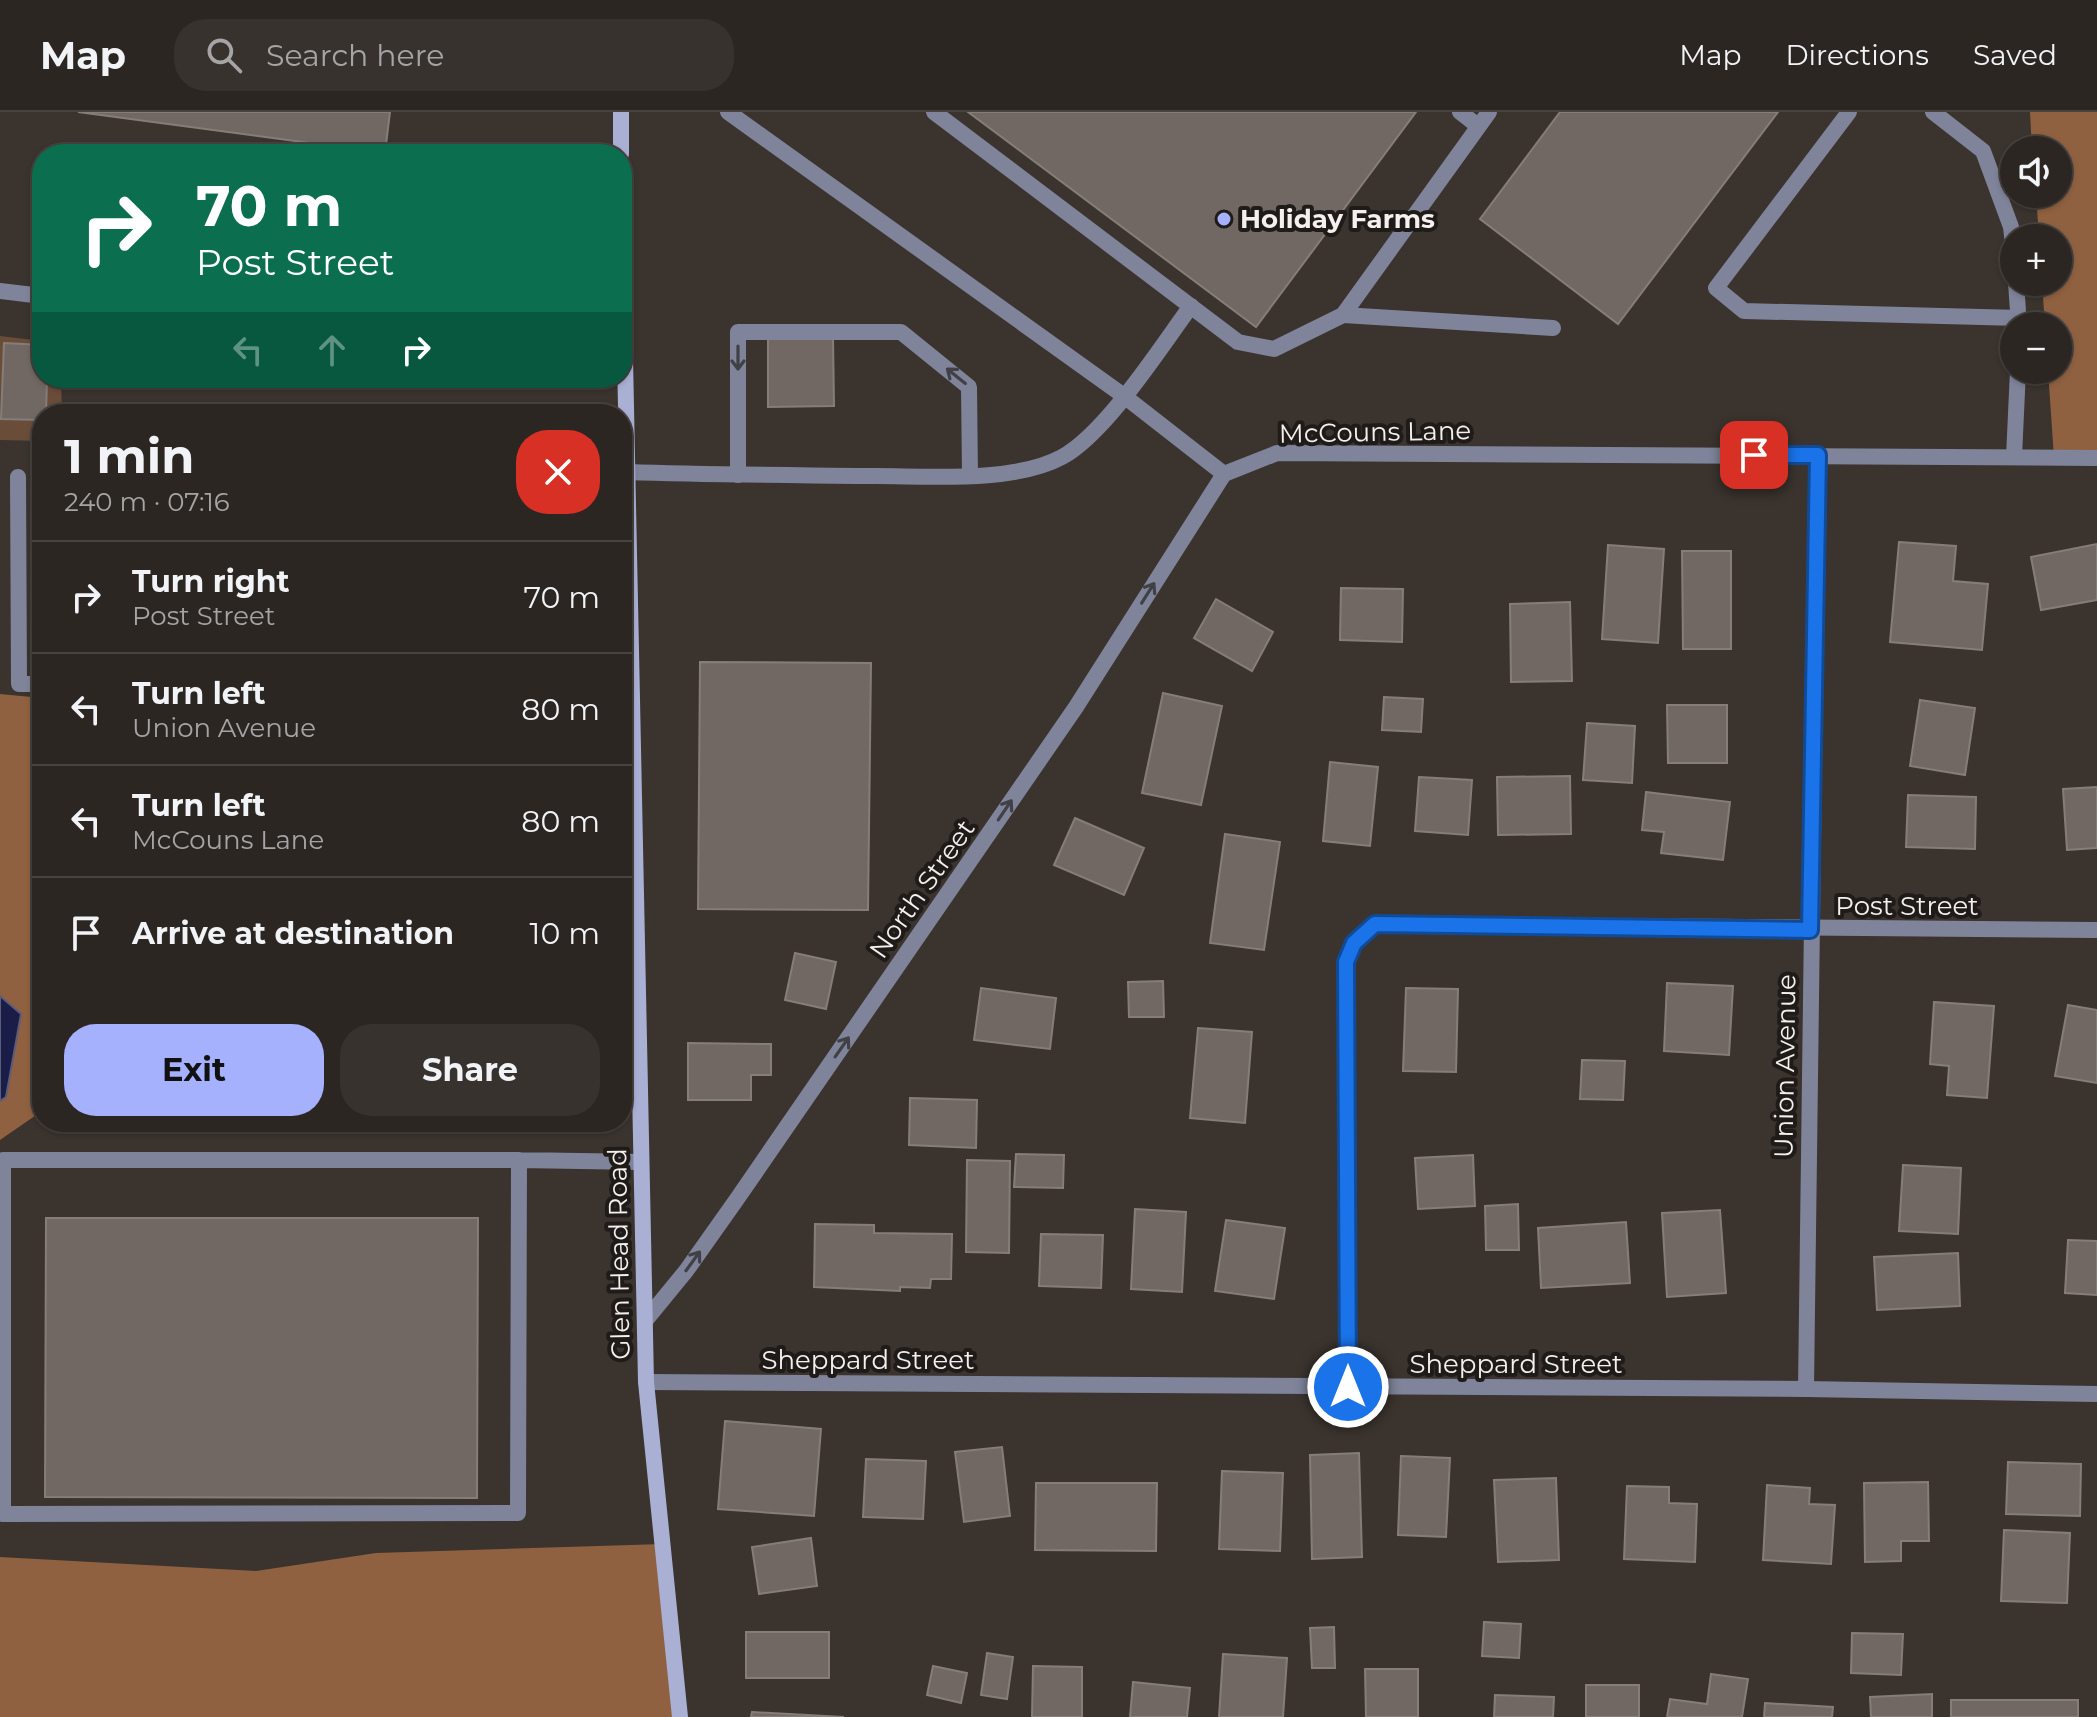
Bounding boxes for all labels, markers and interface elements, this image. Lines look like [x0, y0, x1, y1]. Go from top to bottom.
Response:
search box [174, 19, 734, 91]
text: Map [40, 32, 126, 79]
icon: search [202, 33, 246, 77]
text: Search here [266, 37, 444, 74]
text: Map [1679, 38, 1741, 72]
text: Directions [1785, 38, 1929, 72]
text: Saved [1973, 38, 2057, 72]
map controls [2000, 136, 2072, 384]
button: sound [2000, 136, 2072, 208]
text: 70 m [196, 172, 342, 240]
icon: right [64, 176, 168, 280]
place label: Holiday Farms [1240, 203, 1435, 235]
marker: Holiday Farms [1215, 210, 1233, 228]
button: + [2000, 224, 2072, 296]
text: Post Street [196, 240, 394, 284]
button: − [2000, 312, 2072, 384]
icon: left [226, 328, 270, 372]
icon: ahead [310, 328, 354, 372]
icon: right [394, 328, 438, 372]
one-way arrow [730, 344, 746, 371]
one-way arrow [946, 367, 967, 385]
street label: McCouns Lane [1279, 414, 1471, 450]
pin [1720, 421, 1788, 489]
text: 1 min [64, 427, 194, 485]
button: close [516, 430, 600, 514]
icon: arrive [1732, 433, 1776, 477]
text: 240 m · 07:16 [64, 486, 230, 518]
text: Turn right [132, 563, 289, 600]
icon: right [64, 575, 108, 619]
text: 70 m [523, 579, 600, 616]
one-way arrow [1141, 582, 1157, 605]
text: Post Street [132, 600, 275, 632]
text: Turn left [132, 675, 265, 712]
icon: left [64, 687, 108, 731]
text: 80 m [521, 691, 600, 728]
text: Union Avenue [132, 712, 316, 744]
text: Turn left [132, 787, 265, 824]
icon: left [64, 799, 108, 843]
one-way arrow [997, 800, 1013, 822]
text: 80 m [521, 803, 600, 840]
street label: North Street [862, 814, 982, 964]
text: McCouns Lane [132, 824, 324, 856]
street label: Post Street [1835, 890, 1979, 922]
icon: arrive [64, 911, 108, 955]
text: Arrive at destination [132, 915, 454, 952]
text: 10 m [530, 915, 600, 952]
street label: Union Avenue [1767, 974, 1803, 1158]
button: Exit [64, 1024, 324, 1116]
button: Share [340, 1024, 600, 1116]
one-way arrow [834, 1037, 850, 1059]
street label: Glen Head Road [601, 1148, 637, 1360]
one-way arrow [685, 1250, 701, 1272]
street label: Sheppard Street [762, 1344, 974, 1376]
position arrow [1306, 1345, 1390, 1429]
street label: Sheppard Street [1410, 1348, 1622, 1380]

